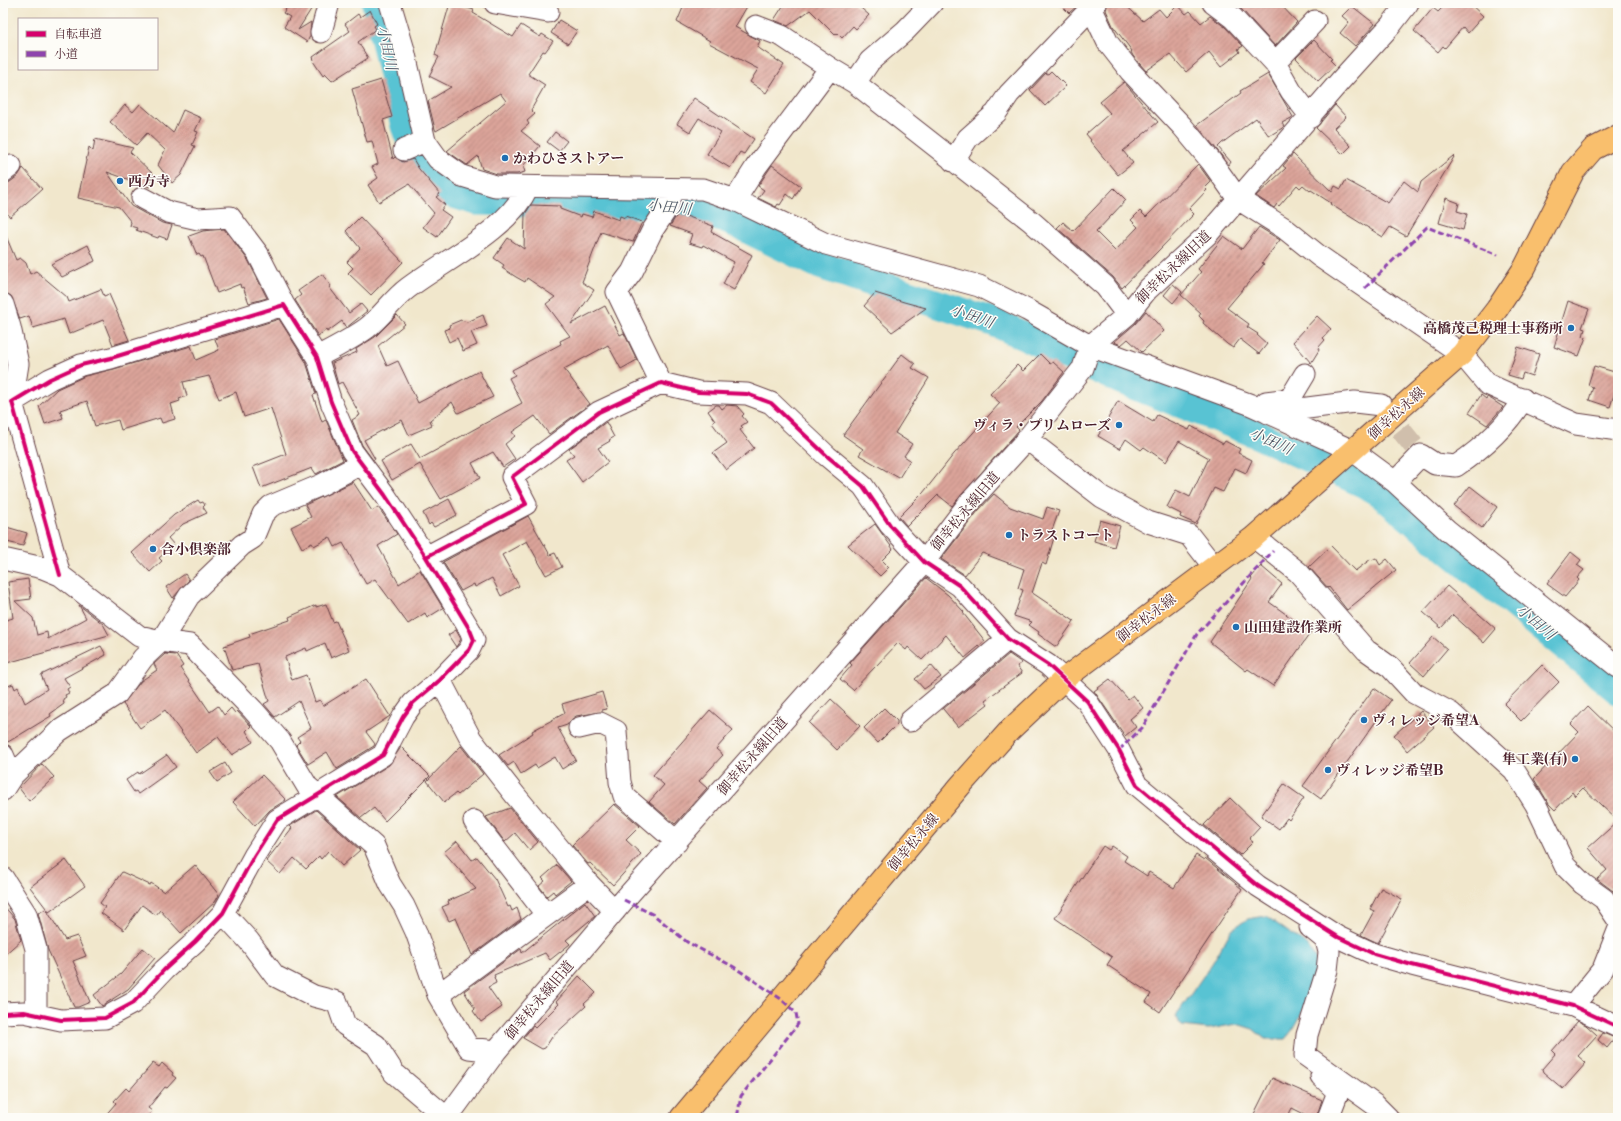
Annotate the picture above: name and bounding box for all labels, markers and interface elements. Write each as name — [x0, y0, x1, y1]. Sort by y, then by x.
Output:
legend — [18, 18, 158, 70]
water label: 小田川 — [372, 24, 401, 74]
text: 自転車道 — [54, 27, 102, 42]
text: 小道 — [54, 47, 78, 62]
place label: かわひさストアー — [513, 150, 624, 168]
marker: かわひさストアー — [500, 153, 510, 163]
place label: 西方寺 — [128, 173, 170, 191]
marker: 西方寺 — [115, 176, 125, 186]
water label: 小田川 — [646, 196, 694, 220]
street label: 御幸松永線旧道 — [1132, 227, 1215, 308]
water label: 小田川 — [947, 300, 998, 333]
place label: 高橋茂己税理士事務所 — [1423, 320, 1563, 338]
marker: 高橋茂己税理士事務所 — [1566, 323, 1576, 333]
street label: 御幸松永線 — [1365, 384, 1429, 444]
place label: ヴィラ・プリムローズ — [973, 417, 1111, 435]
marker: ヴィラ・プリムローズ — [1114, 420, 1124, 430]
water label: 小田川 — [1246, 424, 1297, 460]
street label: 御幸松永線旧道 — [927, 468, 1004, 555]
place label: トラストコート — [1017, 527, 1114, 545]
marker: トラストコート — [1004, 530, 1014, 540]
place label: 合小倶楽部 — [161, 541, 231, 559]
marker: 合小倶楽部 — [148, 544, 158, 554]
street label: 御幸松永線 — [1113, 591, 1180, 647]
water label: 小田川 — [1512, 601, 1561, 645]
place label: 山田建設作業所 — [1244, 619, 1342, 637]
marker: 山田建設作業所 — [1231, 622, 1241, 632]
place label: ヴィレッジ希望A — [1372, 712, 1480, 730]
street label: 御幸松永線旧道 — [714, 714, 792, 800]
marker: ヴィレッジ希望A — [1359, 715, 1369, 725]
place label: 隼工業(有) — [1502, 751, 1567, 769]
marker: 隼工業(有) — [1570, 754, 1580, 764]
place label: ヴィレッジ希望B — [1336, 762, 1444, 780]
marker: ヴィレッジ希望B — [1323, 765, 1333, 775]
street label: 御幸松永線 — [884, 810, 943, 875]
street label: 御幸松永線旧道 — [501, 957, 578, 1044]

